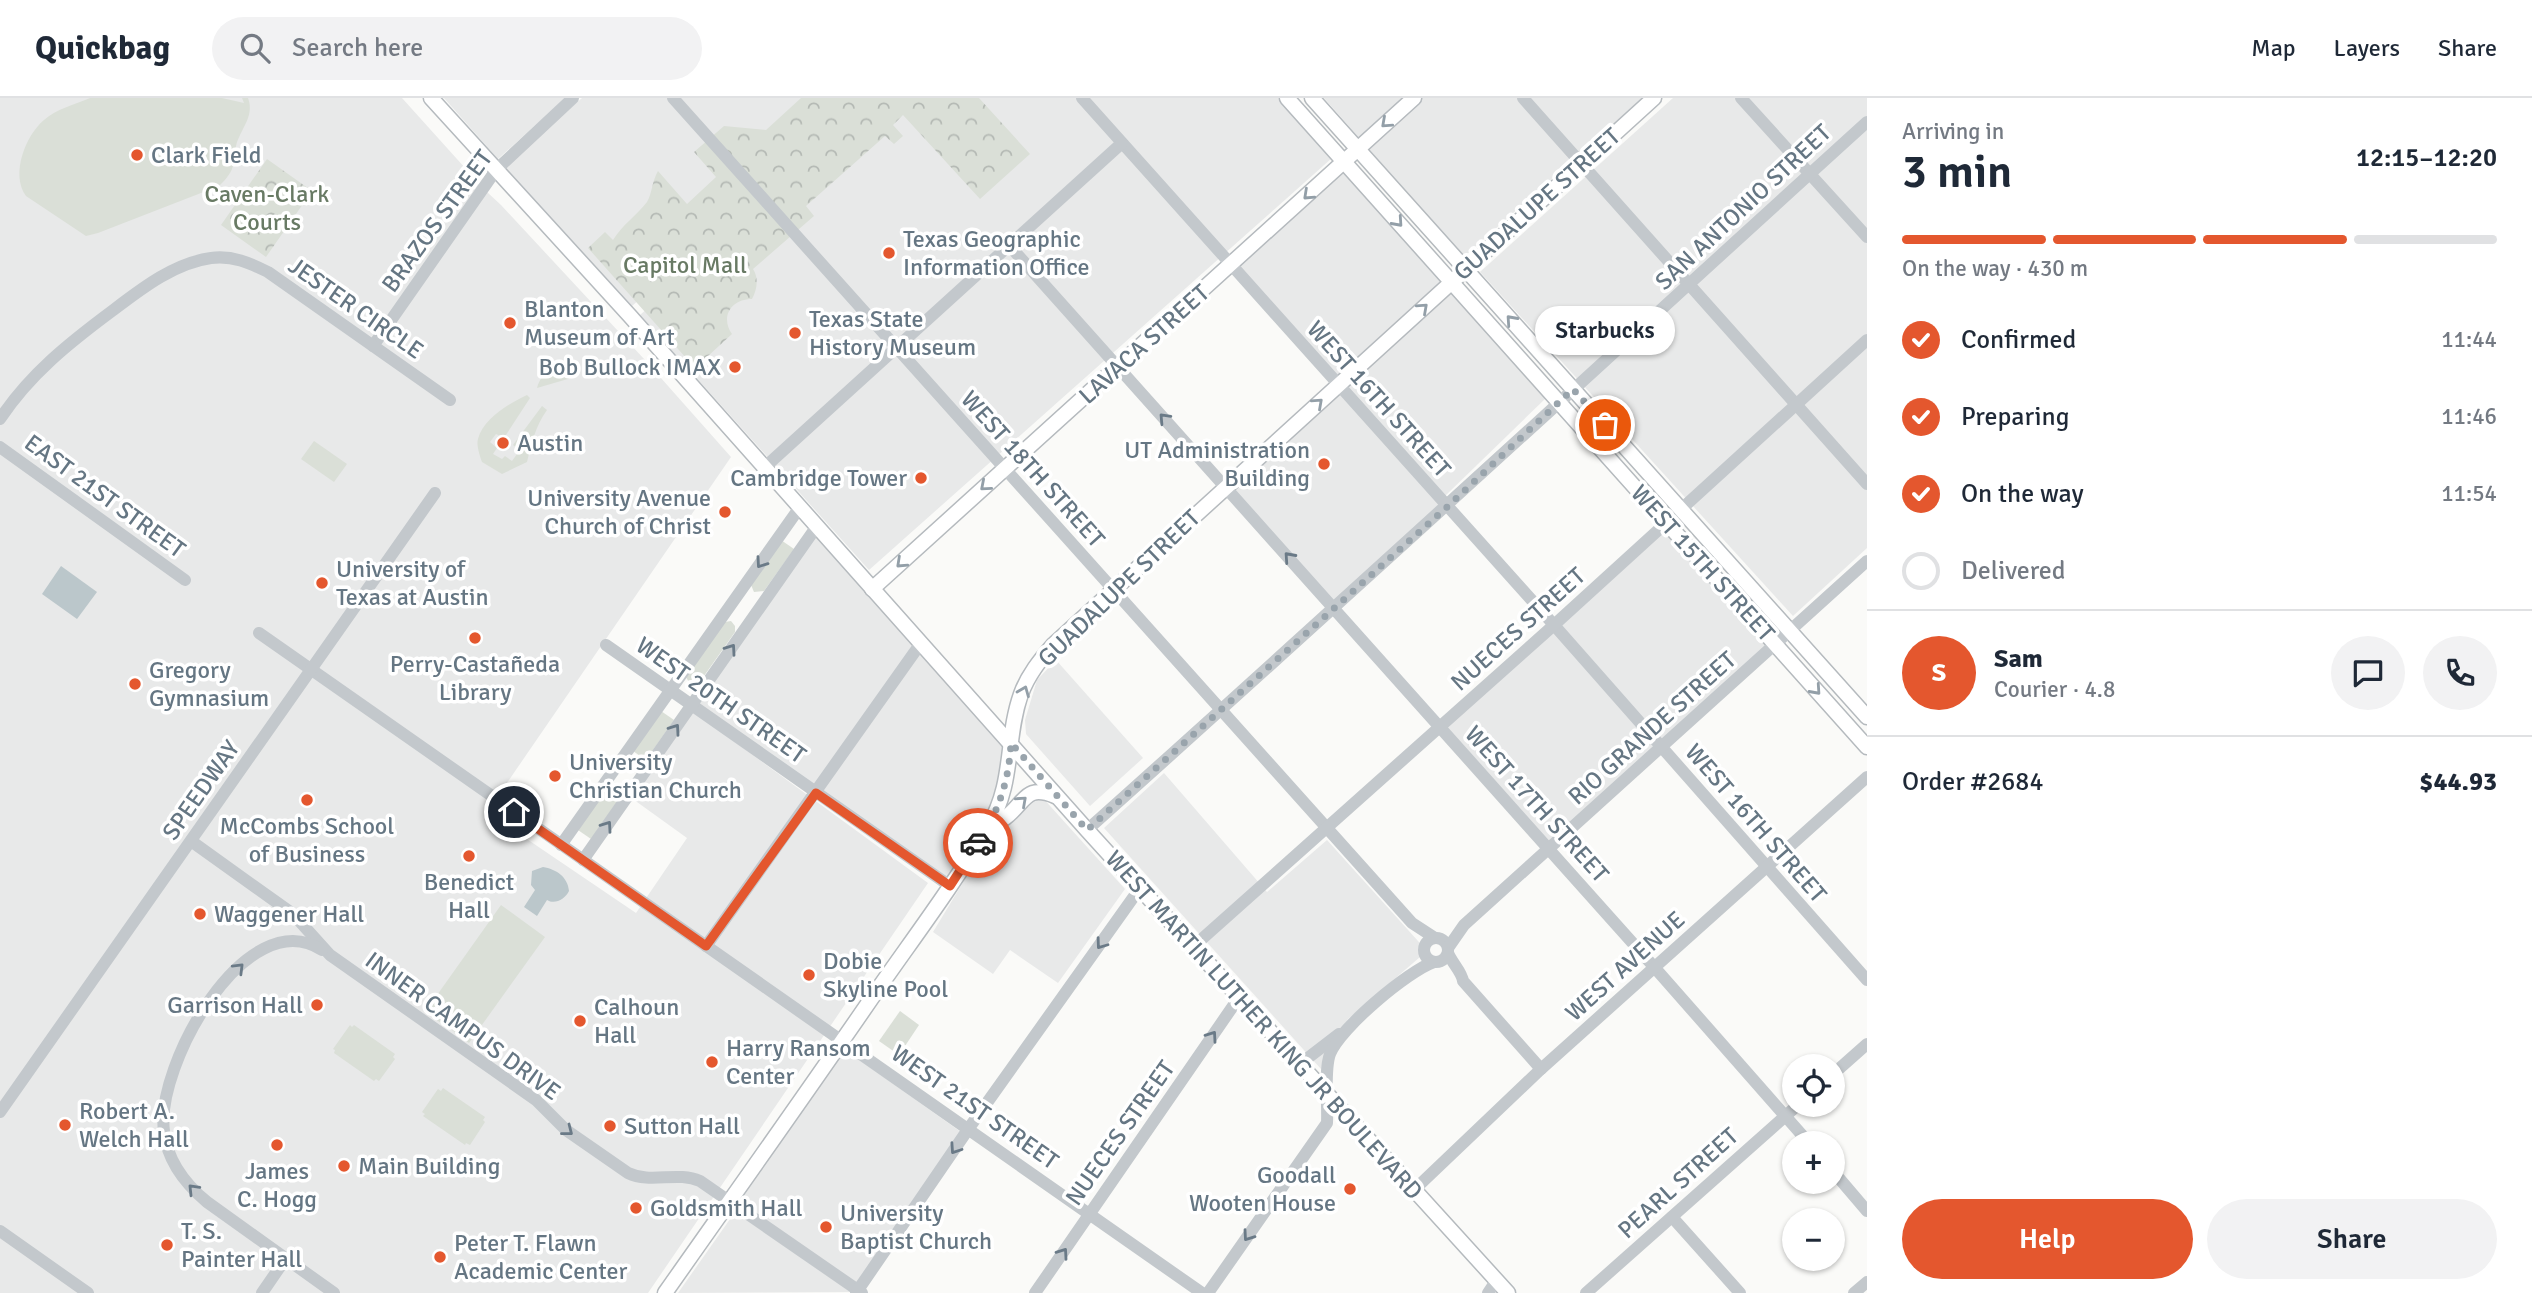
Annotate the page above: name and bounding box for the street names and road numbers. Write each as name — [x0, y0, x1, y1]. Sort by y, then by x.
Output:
street label: SAN ANTONIO STREET — [1649, 118, 1837, 296]
street label: GUADALUPE STREET — [1447, 121, 1627, 287]
street label: BRAZOS STREET — [375, 144, 499, 298]
street label: JESTER CIRCLE — [283, 250, 429, 366]
street label: LAVACA STREET — [1073, 278, 1215, 410]
street label: WEST 16TH STREET — [1301, 314, 1457, 484]
street label: WEST 18TH STREET — [955, 384, 1111, 554]
street label: EAST 21ST STREET — [19, 428, 191, 565]
street label: WEST 15TH STREET — [1625, 478, 1781, 648]
street label: GUADALUPE STREET — [1032, 503, 1206, 673]
street label: NUECES STREET — [1445, 561, 1591, 697]
street label: WEST 20TH STREET — [630, 630, 812, 770]
street label: RIO GRANDE STREET — [1562, 645, 1742, 811]
street label: WEST 17TH STREET — [1459, 719, 1615, 889]
street label: SPEEDWAY — [156, 734, 246, 846]
street label: WEST 16TH STREET — [1679, 737, 1833, 909]
street label: WEST MARTIN LUTHER KING JR BOULEVARD — [1099, 844, 1429, 1206]
street label: WEST AVENUE — [1559, 904, 1691, 1028]
street label: INNER CAMPUS DRIVE — [359, 945, 567, 1107]
street label: WEST 21ST STREET — [886, 1038, 1065, 1176]
street label: NUECES STREET — [1059, 1054, 1181, 1211]
street label: PEARL STREET — [1612, 1121, 1745, 1245]

